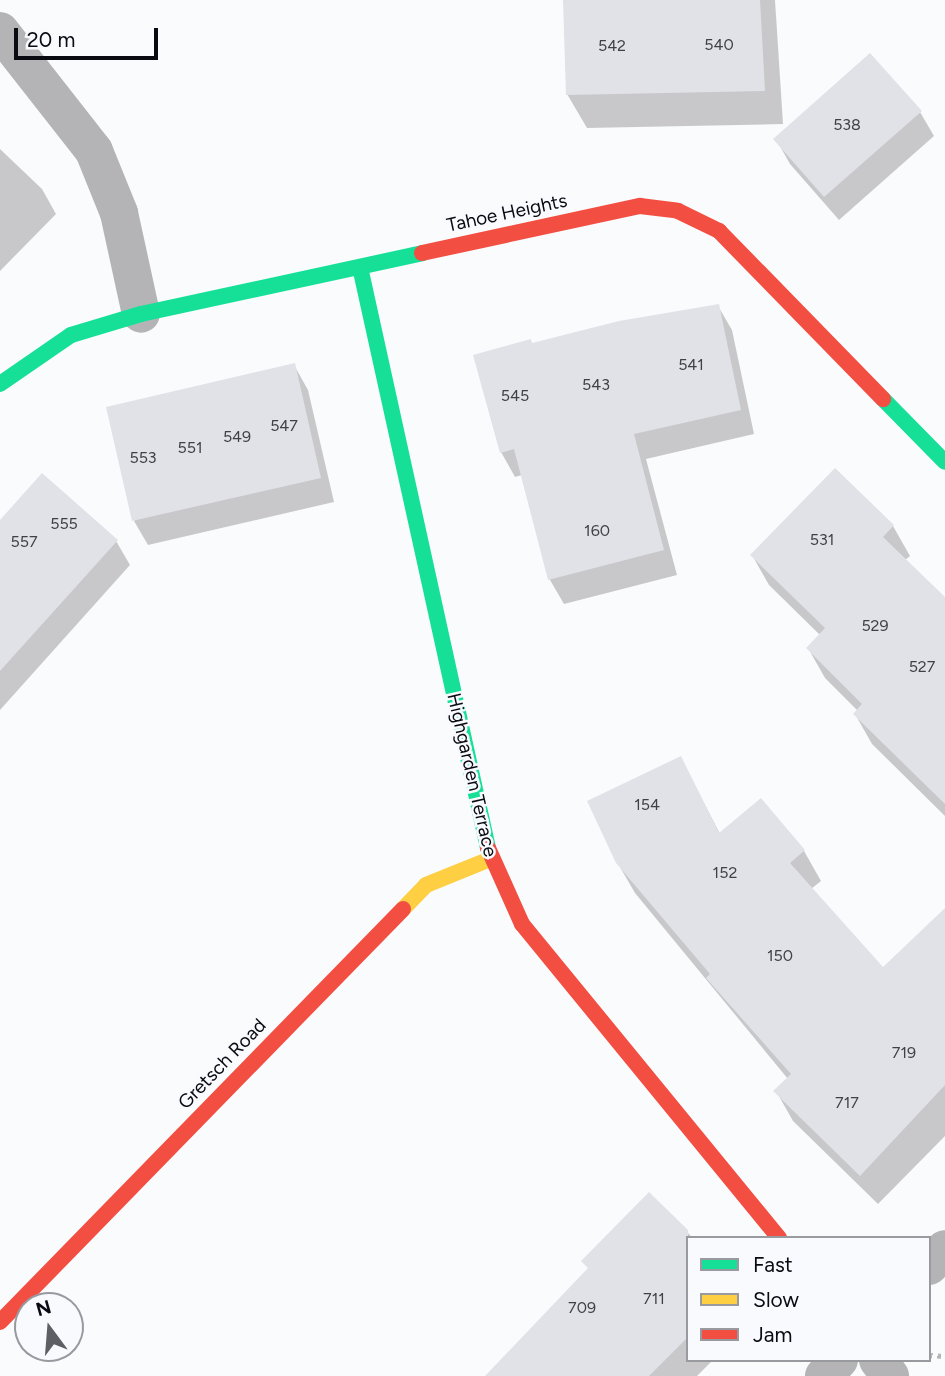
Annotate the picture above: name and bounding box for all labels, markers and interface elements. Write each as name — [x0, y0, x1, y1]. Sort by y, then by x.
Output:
scale bar — [18, 14, 161, 58]
text: 20 m — [27, 27, 75, 52]
house number: 540 — [704, 35, 734, 55]
house number: 542 — [598, 36, 626, 56]
house number: 538 — [833, 115, 861, 135]
street label: Tahoe Heights — [445, 189, 569, 237]
house number: 541 — [678, 355, 704, 375]
house number: 543 — [582, 375, 610, 395]
house number: 545 — [501, 386, 529, 406]
house number: 547 — [270, 416, 298, 436]
house number: 549 — [223, 427, 251, 447]
house number: 551 — [177, 438, 203, 458]
house number: 553 — [129, 448, 157, 468]
house number: 555 — [50, 514, 78, 534]
house number: 160 — [584, 521, 610, 541]
house number: 531 — [810, 530, 834, 550]
house number: 557 — [11, 532, 37, 552]
house number: 529 — [861, 616, 889, 636]
house number: 527 — [909, 657, 935, 677]
street label: Highgarden Terrace — [442, 691, 502, 859]
house number: 154 — [634, 795, 660, 815]
house number: 152 — [713, 863, 737, 883]
house number: 150 — [767, 946, 793, 966]
street label: Gretsch Road — [173, 1014, 271, 1114]
house number: 719 — [892, 1043, 916, 1063]
house number: 717 — [835, 1093, 859, 1113]
legend — [686, 1236, 931, 1362]
text: Fast — [753, 1252, 793, 1277]
text: Slow — [753, 1287, 799, 1312]
house number: 711 — [643, 1289, 665, 1309]
north arrow — [14, 1292, 84, 1362]
text: N — [33, 1295, 54, 1321]
house number: 709 — [568, 1298, 596, 1318]
text: Jam — [753, 1322, 792, 1347]

